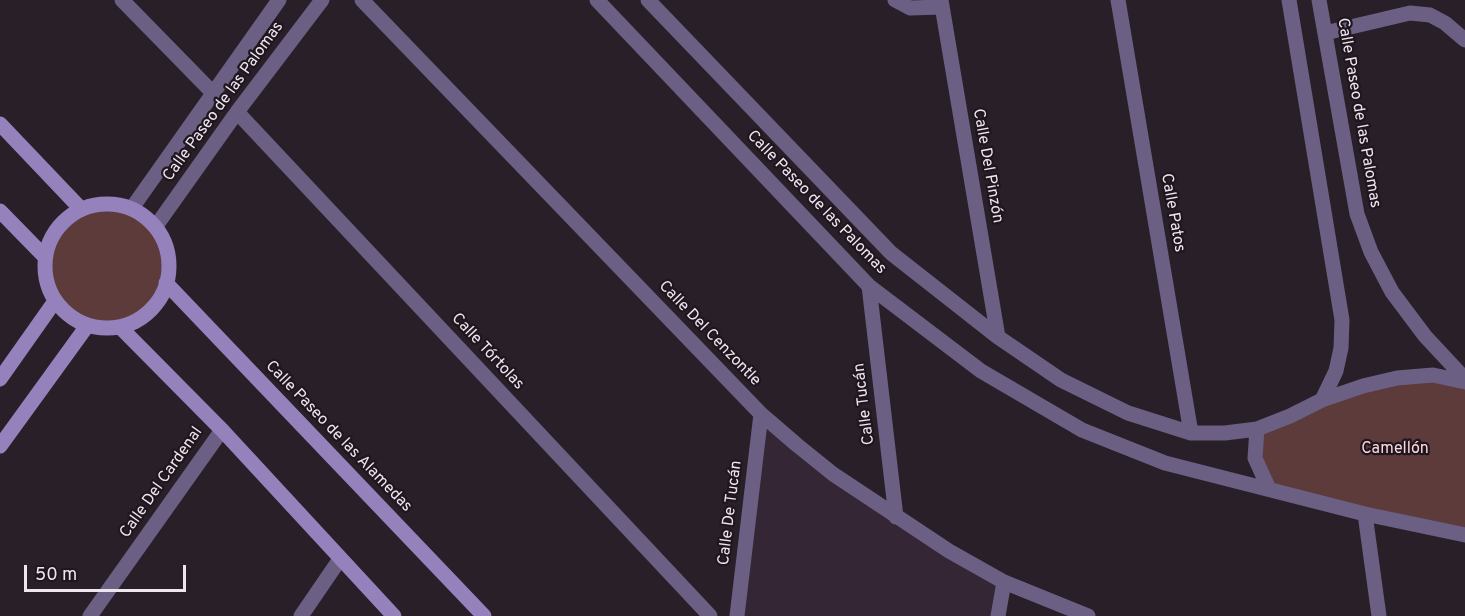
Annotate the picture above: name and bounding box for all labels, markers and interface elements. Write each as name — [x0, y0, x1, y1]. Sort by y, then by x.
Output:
street label: Calle Paseo de las Palomas — [1332, 16, 1384, 210]
street label: Calle Paseo de las Palomas — [160, 18, 288, 186]
street label: Calle Del Pinzón — [967, 107, 1007, 225]
street label: Calle Paseo de las Palomas — [742, 127, 890, 279]
street label: Calle Patos — [1156, 172, 1188, 254]
street label: Calle Del Cenzontle — [654, 277, 764, 391]
street label: Calle Tórtolas — [447, 310, 527, 394]
street label: Calle Paseo de las Alamedas — [261, 357, 415, 517]
street label: Calle Tucán — [850, 362, 880, 446]
street label: Calle Del Cardenal — [117, 424, 207, 542]
park label: Camellón — [1361, 440, 1429, 460]
street label: Calle De Tucán — [715, 459, 747, 567]
scale bar — [27, 553, 189, 591]
text: 50 m — [35, 564, 77, 587]

